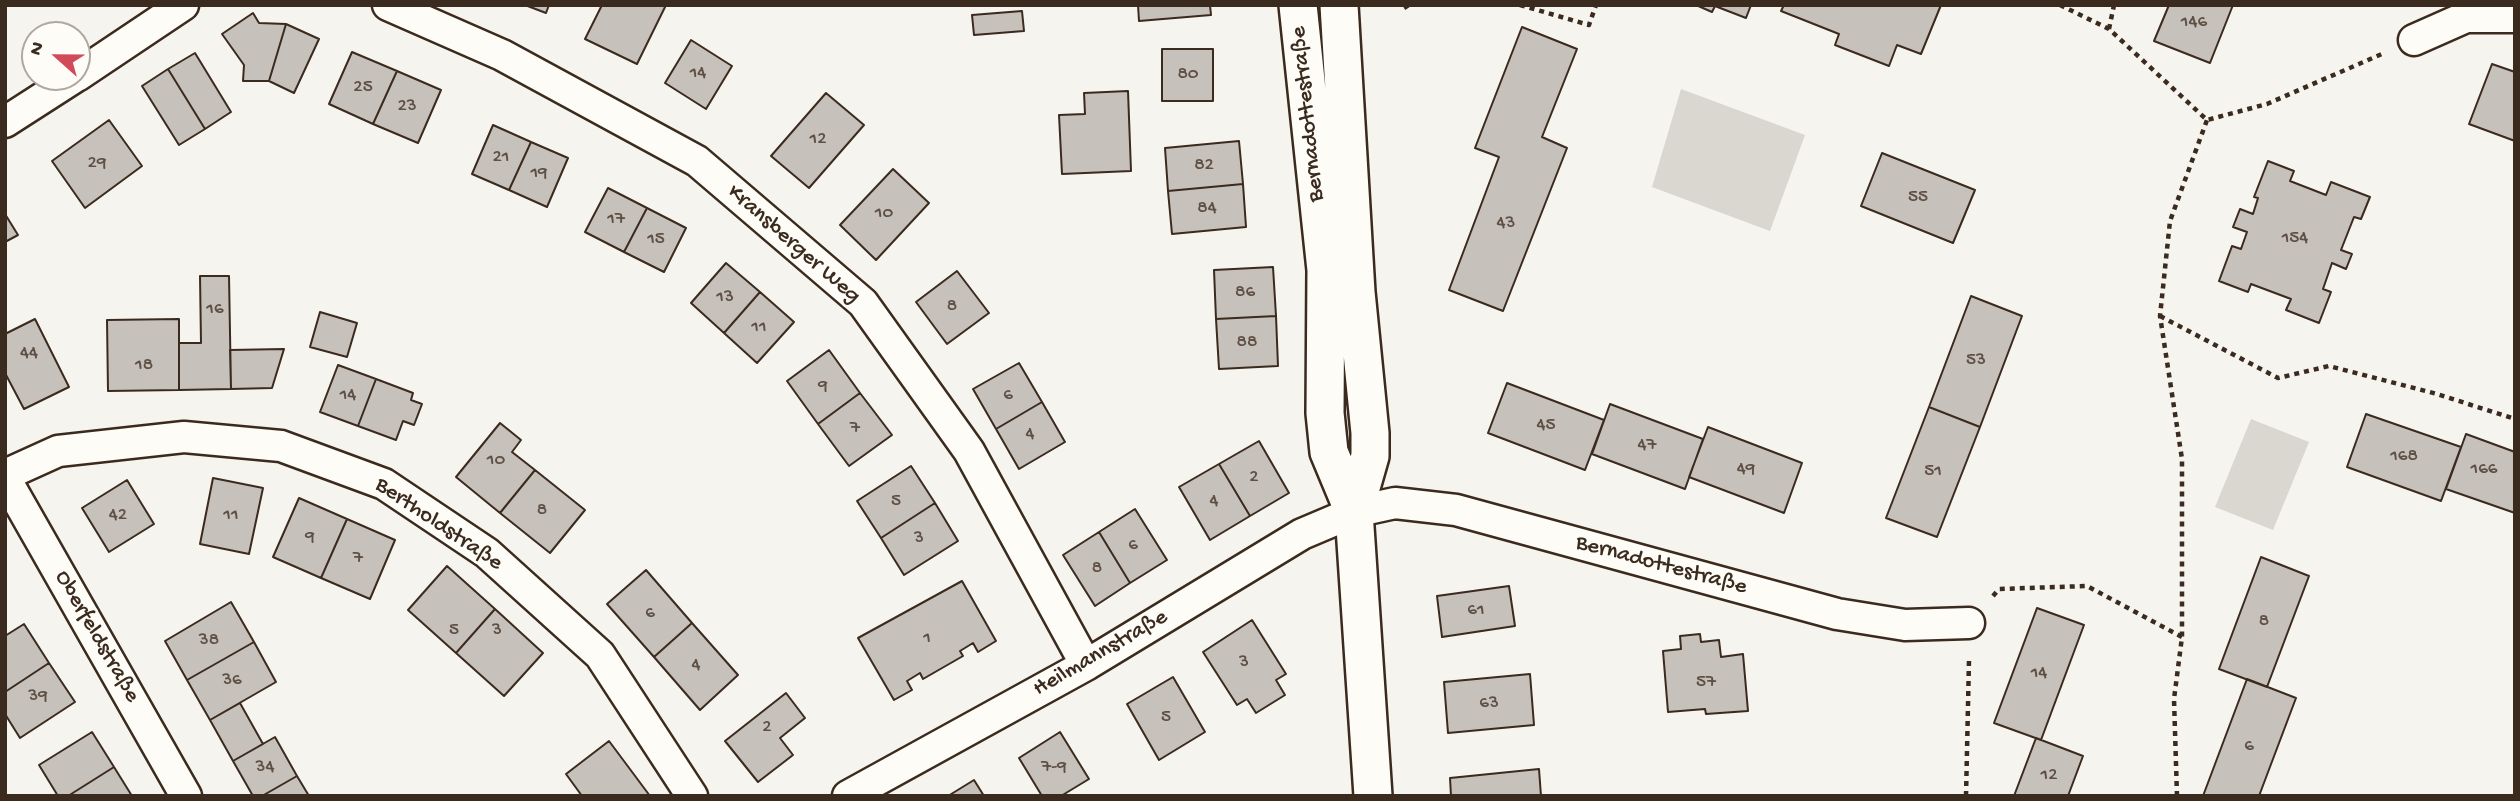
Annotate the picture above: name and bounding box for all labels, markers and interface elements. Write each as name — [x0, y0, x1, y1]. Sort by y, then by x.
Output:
house number: 146 — [2181, 12, 2207, 34]
north arrow — [21, 21, 91, 91]
street label: Bernadottestraße — [1286, 25, 1332, 203]
text: N — [25, 39, 51, 59]
house number: 14 — [690, 63, 706, 85]
house number: 80 — [1177, 64, 1199, 86]
house number: 25 — [353, 77, 373, 99]
house number: 23 — [397, 96, 417, 118]
house number: 12 — [810, 129, 826, 151]
house number: 21 — [493, 147, 509, 169]
house number: 29 — [88, 153, 106, 175]
house number: 82 — [1194, 155, 1214, 177]
house number: 19 — [530, 163, 548, 185]
street label: Kransberger Weg — [720, 179, 866, 311]
house number: 55 — [1908, 187, 1928, 209]
house number: 84 — [1197, 198, 1217, 220]
house number: 10 — [875, 203, 893, 225]
house number: 17 — [607, 209, 625, 231]
house number: 43 — [1497, 213, 1515, 235]
house number: 154 — [2282, 228, 2308, 250]
house number: 15 — [647, 229, 665, 251]
house number: 86 — [1235, 282, 1255, 304]
house number: 13 — [716, 287, 734, 309]
house number: 8 — [947, 296, 957, 318]
house number: 16 — [206, 299, 224, 321]
house number: 11 — [751, 317, 767, 339]
house number: 88 — [1237, 332, 1257, 354]
house number: 44 — [20, 343, 38, 365]
house number: 53 — [1966, 350, 1986, 372]
house number: 18 — [135, 355, 153, 377]
house number: 9 — [818, 376, 828, 398]
house number: 14 — [340, 385, 356, 407]
house number: 6 — [1003, 385, 1013, 407]
house number: 45 — [1537, 415, 1555, 437]
house number: 7 — [850, 418, 860, 440]
house number: 4 — [1026, 424, 1034, 446]
house number: 47 — [1638, 435, 1656, 457]
house number: 168 — [2390, 446, 2418, 468]
house number: 10 — [487, 450, 505, 472]
house number: 49 — [1737, 459, 1755, 481]
house number: 166 — [2471, 459, 2497, 481]
house number: 51 — [1924, 461, 1942, 483]
house number: 2 — [1249, 467, 1259, 489]
street label: Bertholdstraße — [369, 472, 507, 578]
house number: 5 — [891, 491, 901, 513]
house number: 4 — [1210, 491, 1218, 513]
house number: 8 — [537, 500, 547, 522]
house number: 42 — [109, 505, 127, 527]
house number: 11 — [223, 505, 239, 527]
house number: 9 — [305, 527, 315, 549]
house number: 3 — [914, 528, 924, 550]
street label: Bernadottestraße — [1572, 530, 1750, 602]
house number: 6 — [1128, 535, 1138, 557]
house number: 7 — [353, 548, 363, 570]
house number: 8 — [1092, 558, 1102, 580]
street label: Oberfeldstraße — [47, 566, 145, 708]
house number: 61 — [1467, 600, 1485, 622]
house number: 6 — [645, 603, 655, 625]
street label: Heilmannstraße — [1029, 604, 1173, 704]
house number: 8 — [2259, 611, 2269, 633]
house number: 5 — [449, 620, 459, 642]
house number: 3 — [492, 620, 502, 642]
house number: 1 — [923, 628, 931, 650]
house number: 38 — [199, 630, 219, 652]
house number: 3 — [1239, 652, 1249, 674]
house number: 4 — [692, 655, 700, 677]
house number: 14 — [2031, 663, 2047, 685]
house number: 36 — [222, 670, 242, 692]
house number: 57 — [1696, 672, 1716, 694]
house number: 39 — [28, 686, 48, 708]
house number: 63 — [1479, 693, 1499, 715]
house number: 5 — [1161, 707, 1171, 729]
house number: 2 — [762, 717, 772, 739]
house number: 6 — [2244, 736, 2254, 758]
house number: 34 — [256, 757, 274, 779]
house number: 7-9 — [1041, 757, 1067, 779]
house number: 12 — [2041, 765, 2057, 787]

